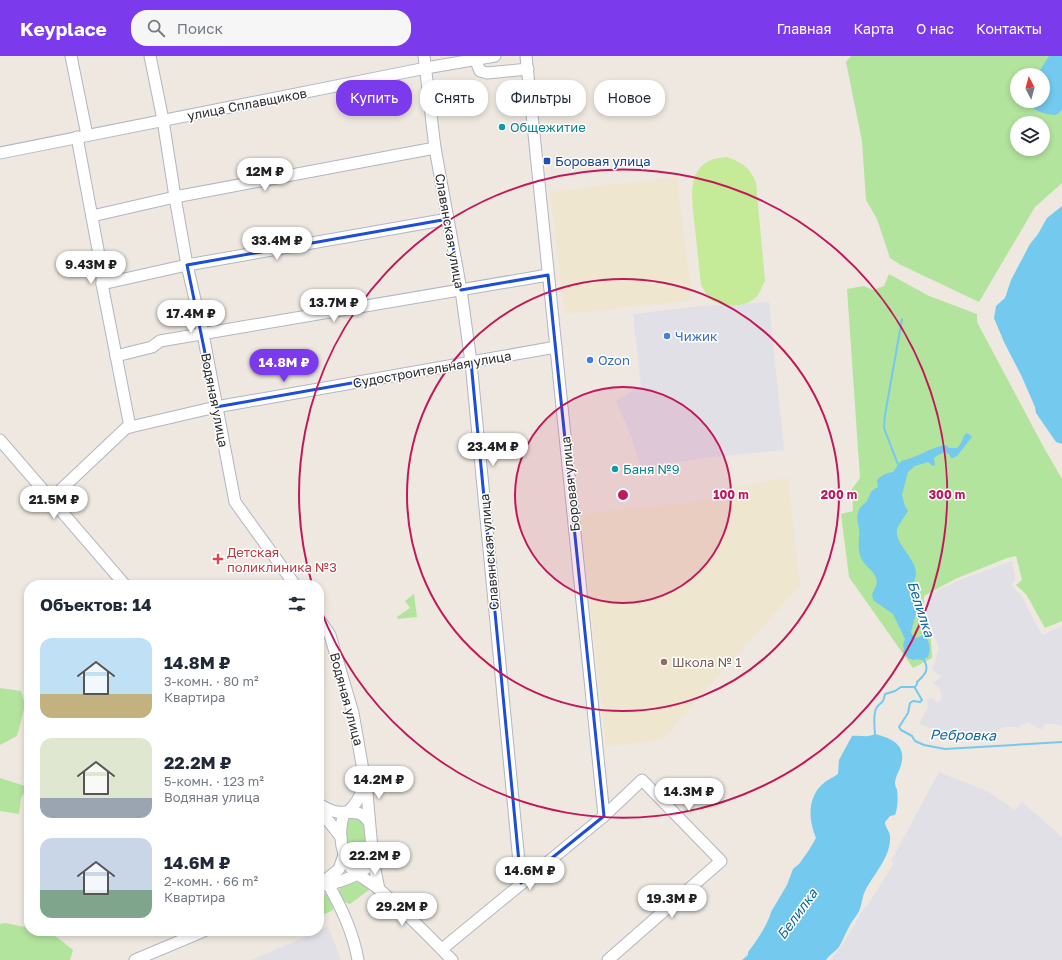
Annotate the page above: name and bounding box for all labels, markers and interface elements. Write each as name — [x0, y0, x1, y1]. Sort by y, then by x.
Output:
search box — [131, 10, 411, 46]
text: Keyplace — [20, 17, 107, 40]
icon: search — [145, 17, 167, 39]
text: Поиск — [177, 19, 223, 37]
text: Главная — [777, 20, 831, 37]
text: Карта — [853, 20, 894, 37]
text: О нас — [916, 20, 954, 37]
text: Контакты — [976, 20, 1042, 37]
north arrow — [1010, 68, 1050, 108]
map controls — [1010, 68, 1050, 156]
chip: Купить — [336, 80, 412, 116]
chip: Снять — [420, 80, 488, 116]
chip: Фильтры — [496, 80, 586, 116]
chip: Новое — [594, 80, 665, 116]
street label: улица Сплавщиков — [186, 85, 308, 123]
button: layers — [1010, 116, 1050, 156]
place label: Общежитие — [510, 119, 586, 135]
marker: Общежитие — [497, 122, 507, 132]
place label: Боровая улица — [555, 153, 651, 169]
marker: Боровая улица — [542, 156, 552, 166]
pin: 12M ₽ — [237, 158, 293, 192]
text: 12M ₽ — [246, 163, 284, 179]
street label: Славянская улица — [432, 172, 468, 290]
pin: 33.4M ₽ — [240, 227, 314, 261]
text: 33.4M ₽ — [251, 232, 303, 248]
pin: 9.43M ₽ — [54, 251, 128, 285]
text: 9.43M ₽ — [65, 256, 117, 272]
pin: 13.7M ₽ — [297, 289, 371, 323]
text: 13.7M ₽ — [309, 294, 359, 310]
pin: 17.4M ₽ — [154, 300, 228, 334]
text: 17.4M ₽ — [166, 305, 216, 321]
place label: Чижик — [675, 328, 718, 344]
marker: Чижик — [662, 331, 672, 341]
street label: Судостроительная улица — [351, 347, 513, 391]
pin: 14.8M ₽ — [247, 349, 321, 383]
street label: Водяная улица — [198, 351, 232, 449]
place label: Ozon — [598, 352, 630, 368]
text: 14.8M ₽ — [259, 354, 309, 370]
marker: Ozon — [585, 355, 595, 365]
pin: 23.4M ₽ — [456, 433, 530, 467]
street label: Боровая улица — [557, 436, 583, 532]
text: 23.4M ₽ — [467, 438, 519, 454]
place label: Баня №9 — [623, 461, 680, 477]
marker: Баня №9 — [610, 464, 620, 474]
pin: 21.5M ₽ — [17, 486, 91, 520]
text: 100 m — [713, 487, 749, 502]
text: 200 m — [821, 487, 857, 502]
text: 300 m — [929, 487, 965, 502]
centre of rings — [616, 488, 630, 502]
text: 21.5M ₽ — [29, 491, 79, 507]
street label: Славянская улица — [476, 493, 502, 611]
place label: Детская поликлиника №3 — [227, 544, 337, 575]
marker: Детская поликлиника №3 — [212, 553, 224, 565]
water label: Белилка — [904, 579, 939, 640]
icon: filters — [286, 593, 308, 615]
text: Объектов: 14 — [40, 594, 152, 615]
street label: Водяная улица — [327, 651, 367, 747]
text: 14.8M ₽ — [164, 652, 231, 673]
icon: home — [72, 654, 120, 702]
place label: Школа № 1 — [672, 654, 742, 670]
marker: Школа № 1 — [659, 657, 669, 667]
text: 3-комн. · 80 m² — [164, 673, 259, 689]
text: Квартира — [164, 689, 225, 705]
water label: Ребровка — [930, 725, 997, 744]
text: 22.2M ₽ — [164, 752, 231, 773]
icon: home — [72, 754, 120, 802]
pin: 14.2M ₽ — [342, 766, 416, 800]
text: 14.2M ₽ — [354, 771, 404, 787]
text: 5-комн. · 123 m² — [164, 773, 264, 789]
pin: 14.3M ₽ — [652, 778, 726, 812]
text: 14.3M ₽ — [664, 783, 714, 799]
text: Водяная улица — [164, 789, 260, 805]
pin: 22.2M ₽ — [338, 842, 412, 876]
text: 22.2M ₽ — [349, 847, 401, 863]
text: 14.6M ₽ — [164, 852, 230, 873]
icon: home — [72, 854, 120, 902]
pin: 14.6M ₽ — [493, 857, 567, 891]
text: 14.6M ₽ — [505, 862, 555, 878]
text: 2-комн. · 66 m² — [164, 873, 258, 889]
water label: Белилка — [773, 884, 821, 942]
pin: 19.3M ₽ — [635, 885, 709, 919]
text: Квартира — [164, 889, 225, 905]
text: 19.3M ₽ — [647, 890, 697, 906]
pin: 29.2M ₽ — [365, 893, 439, 927]
text: 29.2M ₽ — [376, 898, 428, 914]

